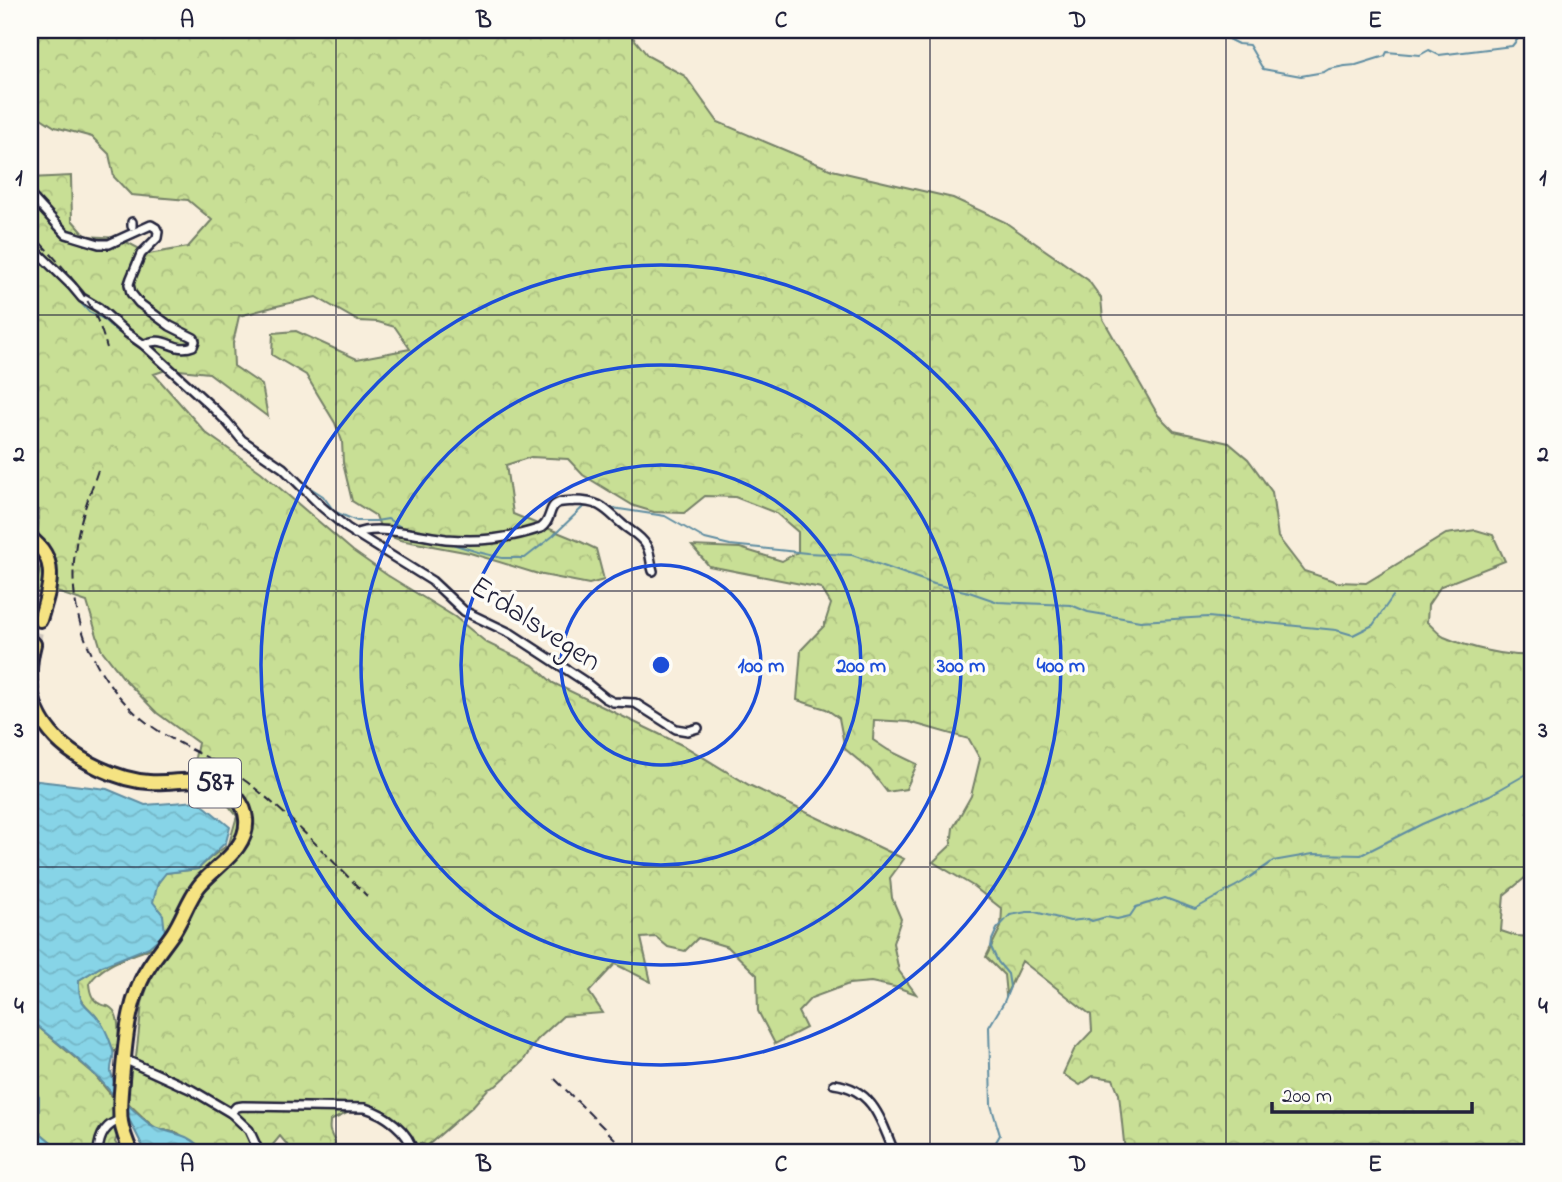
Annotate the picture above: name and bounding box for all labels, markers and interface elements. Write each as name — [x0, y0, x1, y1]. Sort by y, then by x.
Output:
text: A — [180, 5, 194, 38]
text: B — [475, 5, 492, 38]
text: C — [775, 5, 788, 38]
text: D — [1069, 5, 1086, 38]
text: E — [1368, 5, 1382, 38]
text: 1 — [15, 163, 23, 196]
text: 1 — [1539, 163, 1547, 196]
text: 2 — [12, 439, 25, 472]
text: 2 — [1536, 439, 1549, 472]
street label: Erdalsvegen — [461, 566, 609, 684]
text: 100 m — [738, 652, 784, 682]
text: 200 m — [835, 652, 886, 682]
text: 300 m — [936, 652, 985, 682]
text: 400 m — [1037, 652, 1085, 682]
centre of rings — [649, 653, 673, 677]
text: 3 — [13, 715, 24, 748]
text: 3 — [1537, 715, 1548, 748]
road number: 587 — [189, 758, 241, 808]
text: 4 — [14, 991, 24, 1024]
text: 4 — [1538, 991, 1548, 1024]
scale bar — [1272, 1070, 1471, 1114]
text: 200 m — [1282, 1082, 1332, 1112]
text: A — [180, 1149, 194, 1182]
text: B — [475, 1149, 492, 1182]
text: C — [775, 1149, 788, 1182]
text: D — [1069, 1149, 1086, 1182]
text: E — [1368, 1149, 1382, 1182]

